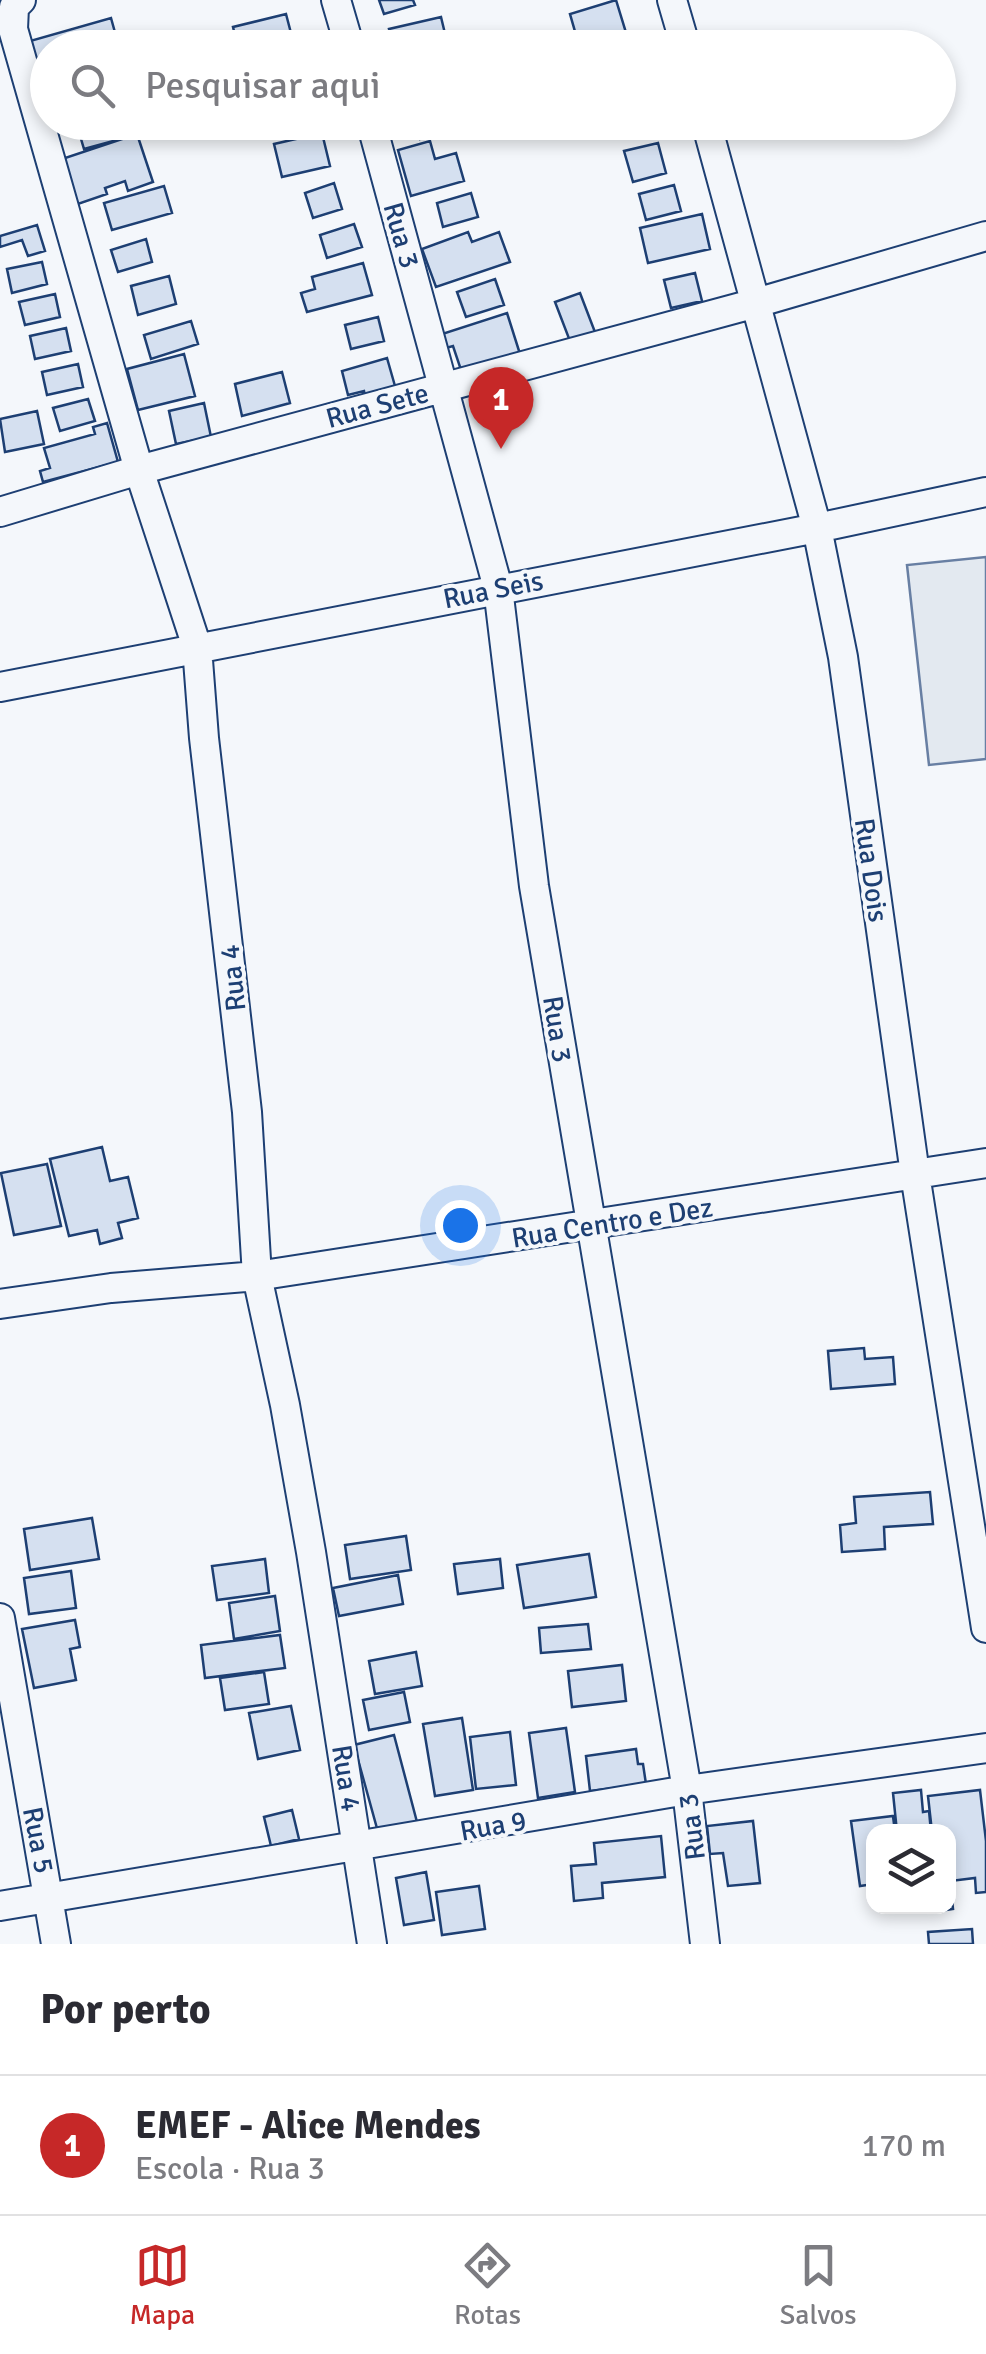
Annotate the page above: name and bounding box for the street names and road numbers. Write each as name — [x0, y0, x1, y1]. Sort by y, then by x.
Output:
street label: Rua 3 — [375, 198, 427, 272]
street label: Rua Sete — [322, 376, 432, 436]
street label: Rua Seis — [440, 564, 546, 616]
street label: Rua Dois — [847, 816, 895, 924]
street label: Rua 4 — [213, 943, 253, 1013]
street label: Rua 3 — [535, 993, 579, 1065]
street label: Rua Centro e Dez — [509, 1190, 715, 1256]
street label: Rua 4 — [324, 1742, 368, 1814]
street label: Rua 3 — [671, 1792, 713, 1862]
street label: Rua 9 — [457, 1803, 529, 1849]
street label: Rua 5 — [15, 1804, 61, 1876]

